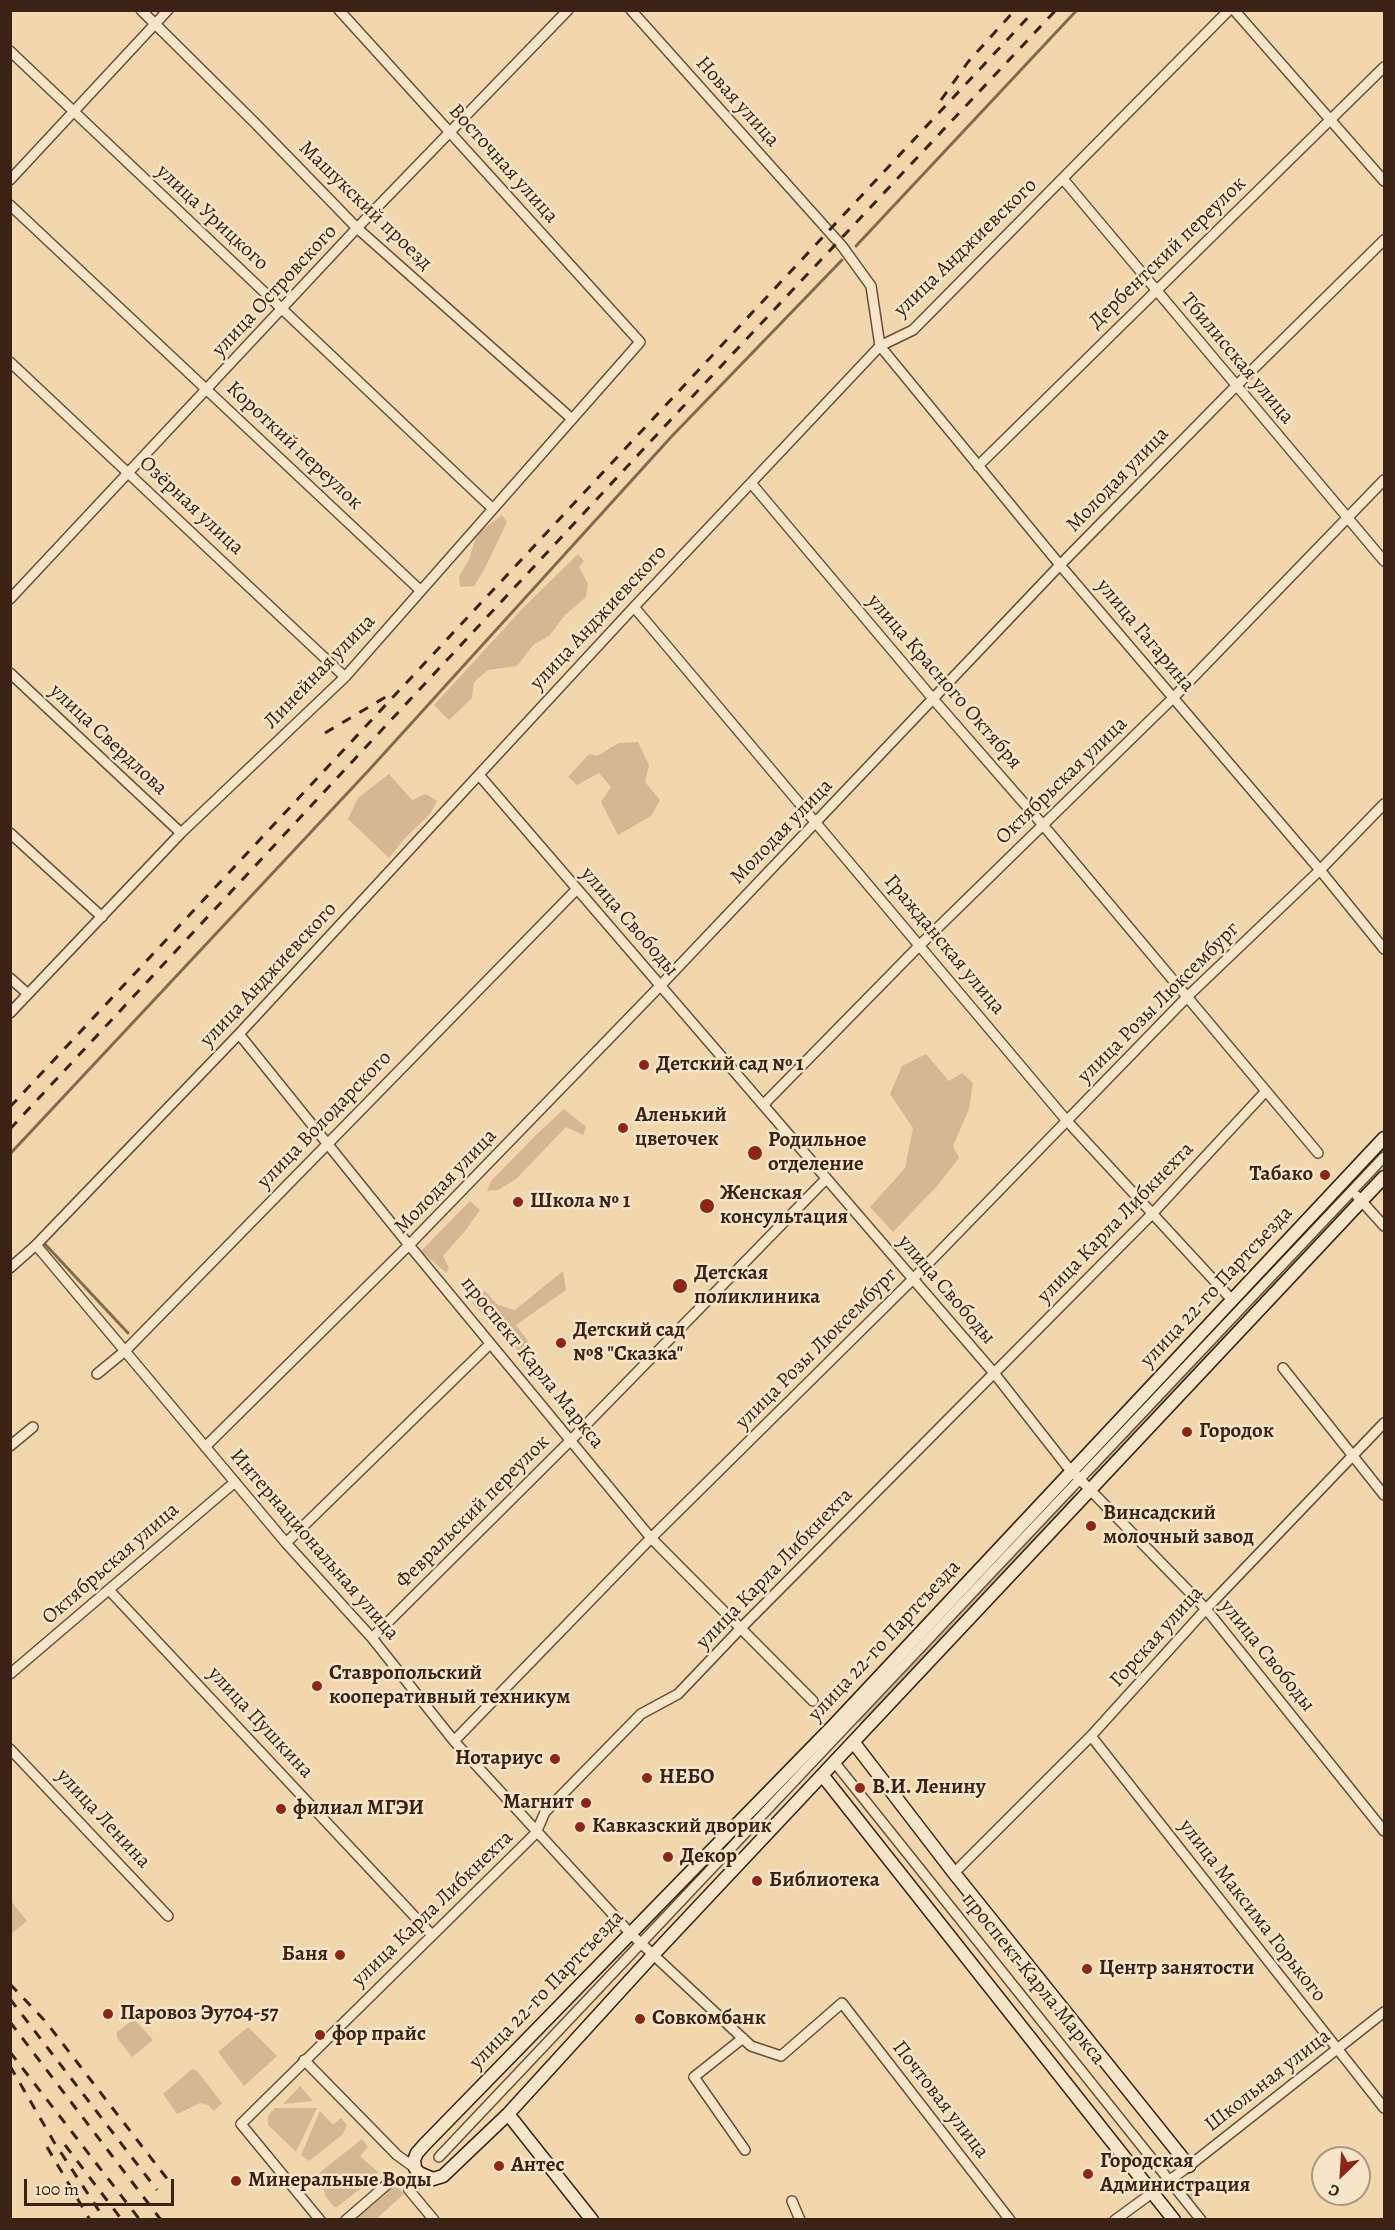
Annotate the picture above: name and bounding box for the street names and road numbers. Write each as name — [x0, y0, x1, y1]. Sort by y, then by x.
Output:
street label: Новая улица — [690, 51, 784, 153]
street label: Восточная улица — [443, 99, 563, 229]
street label: Машукский проезд — [293, 136, 437, 276]
street label: улица Урицкого — [151, 159, 273, 277]
street label: Дербентский переулок — [1084, 172, 1252, 334]
street label: улица Анджиевского — [889, 173, 1043, 323]
street label: улица Островского — [207, 220, 343, 362]
street label: Тбилисская улица — [1175, 288, 1299, 430]
street label: Короткий переулок — [220, 376, 368, 516]
street label: Молодая улица — [1061, 422, 1175, 538]
street label: Озёрная улица — [133, 451, 249, 561]
street label: улица Анджиевского — [525, 540, 673, 696]
street label: улица Гагарина — [1090, 574, 1200, 698]
street label: улица Красного Октября — [861, 589, 1027, 775]
street label: Линейная улица — [259, 609, 381, 735]
street label: улица Свердлова — [44, 679, 172, 801]
street label: Октябрьская улица — [991, 712, 1133, 850]
street label: Молодая улица — [725, 774, 839, 890]
street label: улица Свободы — [575, 862, 683, 982]
street label: Гражданская улица — [878, 870, 1010, 1020]
street label: улица Анджиевского — [195, 897, 343, 1053]
street label: улица Розы Люксембург — [1073, 917, 1245, 1089]
street label: улица Володарского — [253, 1046, 397, 1194]
street label: Молодая улица — [389, 1124, 503, 1240]
street label: улица Карла Либкнехта — [1032, 1137, 1200, 1309]
street label: улица 22-го Партсъезда — [1136, 1201, 1298, 1373]
street label: улица Свободы — [892, 1230, 1000, 1350]
street label: улица Розы Люксембург — [731, 1263, 903, 1435]
street label: проспект Карла Маркса — [455, 1272, 609, 1454]
street label: Февральский переулок — [391, 1430, 555, 1594]
street label: Интернациональная улица — [224, 1444, 404, 1646]
street label: улица Карла Либкнехта — [691, 1483, 859, 1655]
street label: Октябрьская улица — [37, 1498, 185, 1630]
street label: улица 22-го Партсъезда — [804, 1555, 966, 1727]
street label: Горская улица — [1105, 1581, 1209, 1693]
street label: улица Свободы — [1214, 1595, 1320, 1717]
street label: улица Пушкина — [202, 1662, 318, 1784]
street label: улица Ленина — [50, 1764, 156, 1874]
street label: улица Максима Горького — [1173, 1815, 1331, 2007]
street label: улица Карла Либкнехта — [347, 1825, 519, 1993]
street label: проспект Карла Маркса — [956, 1888, 1110, 2070]
street label: улица 22-го Партсъезда — [464, 1905, 630, 2075]
street label: Школьная улица — [1200, 2024, 1336, 2138]
street label: Почтовая улица — [886, 2036, 994, 2164]

